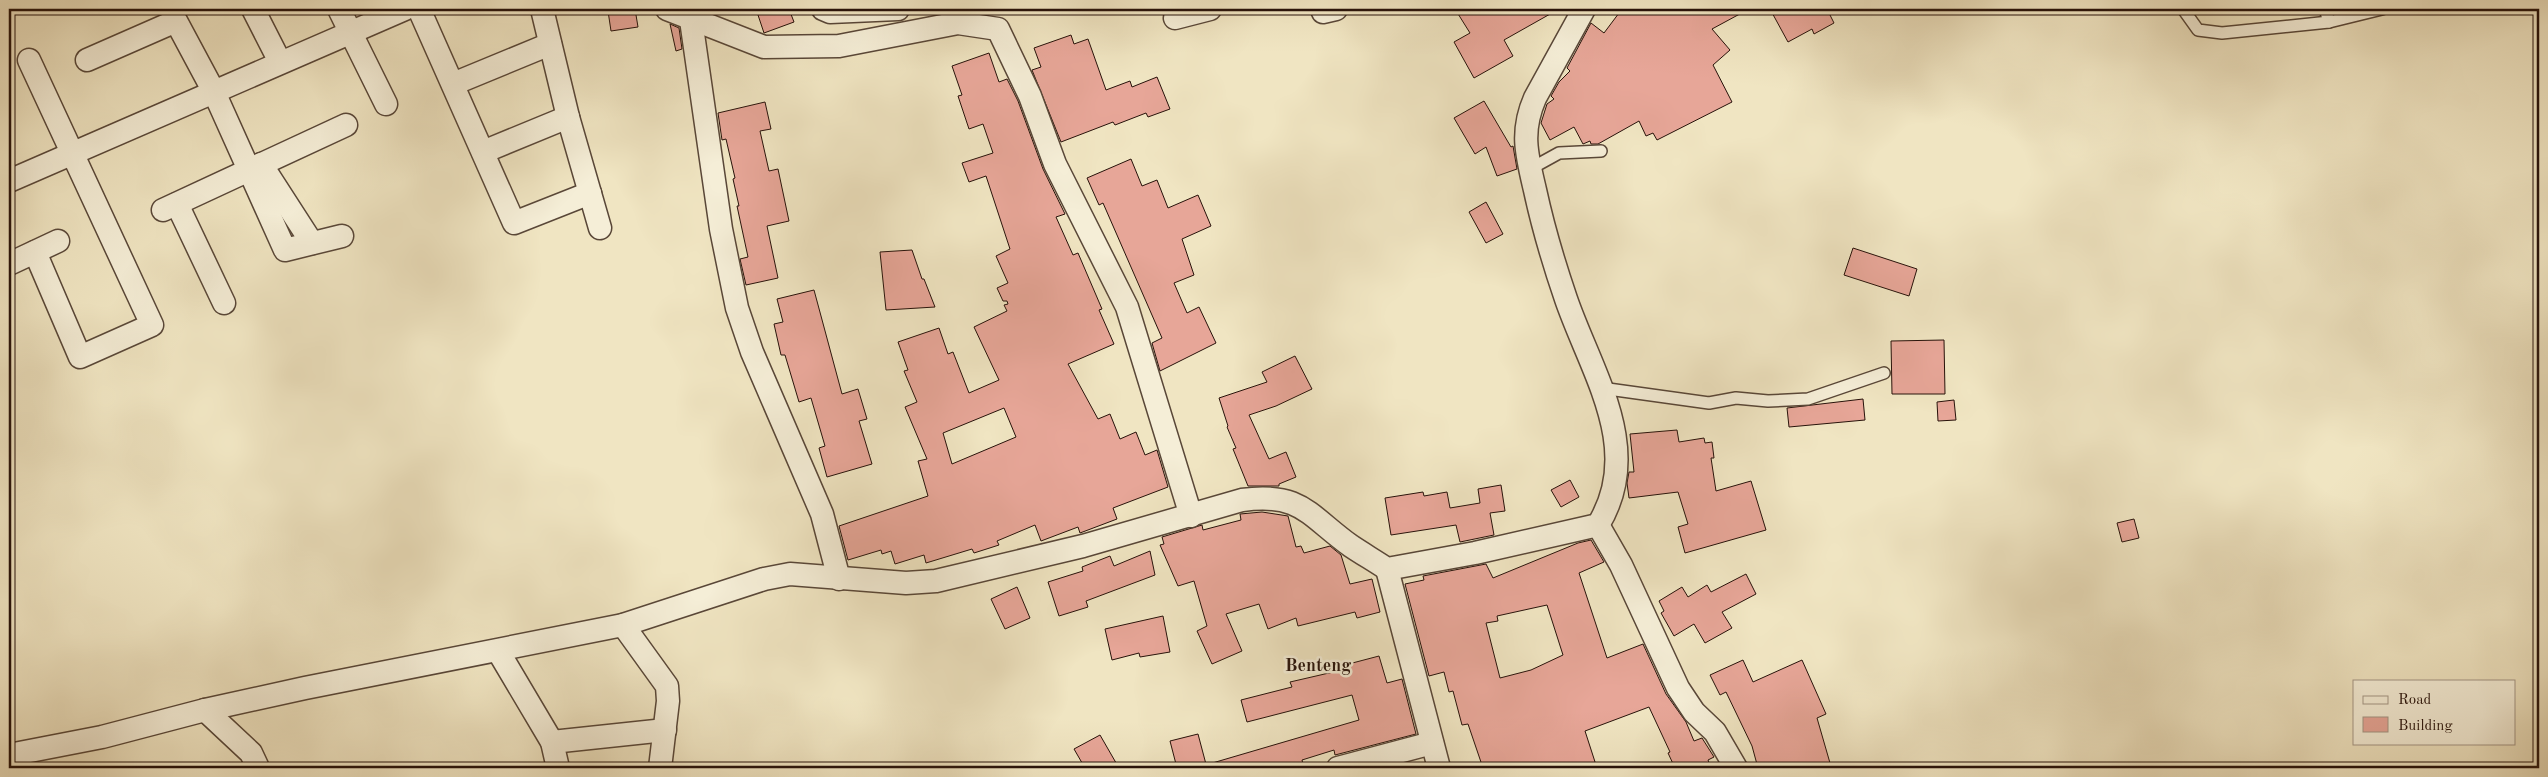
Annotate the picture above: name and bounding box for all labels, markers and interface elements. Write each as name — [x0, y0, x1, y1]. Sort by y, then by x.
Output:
district label: Benteng — [1285, 657, 1351, 675]
legend — [2353, 680, 2516, 744]
text: Road — [2398, 693, 2432, 708]
text: Building — [2398, 719, 2453, 734]

